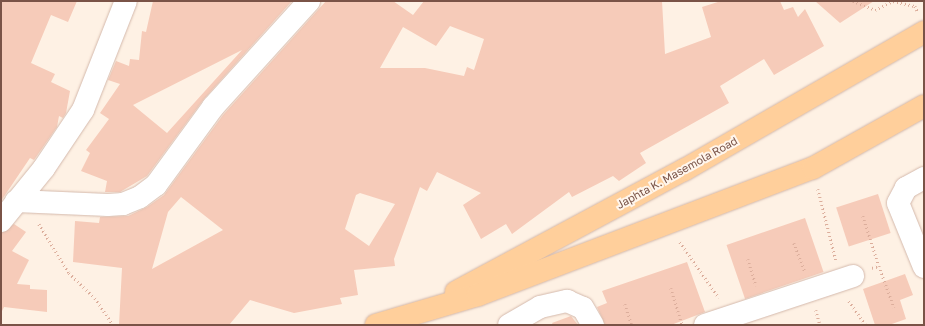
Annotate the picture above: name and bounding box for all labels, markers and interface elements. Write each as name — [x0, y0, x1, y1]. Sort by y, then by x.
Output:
street label: Japhta K. Masemola Road — [614, 134, 740, 212]

